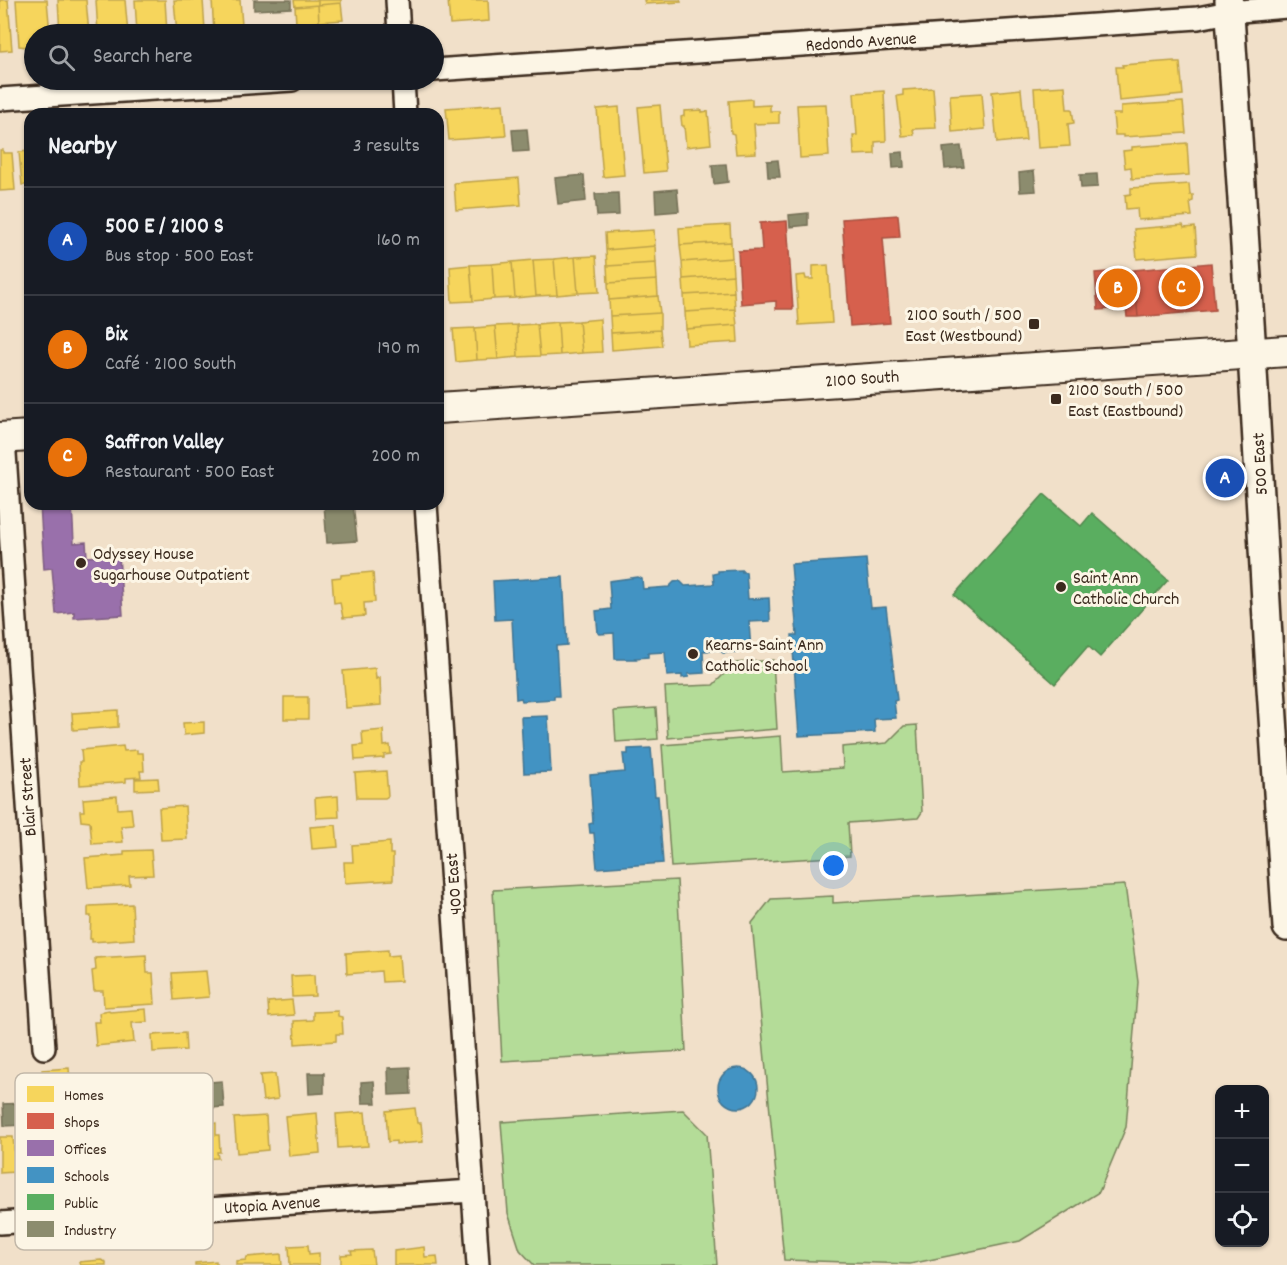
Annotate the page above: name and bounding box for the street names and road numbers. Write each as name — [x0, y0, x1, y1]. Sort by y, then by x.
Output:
street label: Redondo Avenue — [805, 27, 918, 60]
street label: 2100 South — [824, 365, 900, 396]
street label: 500 East — [1247, 431, 1276, 496]
street label: Blair Street — [14, 756, 45, 837]
street label: 400 East — [441, 852, 470, 916]
street label: Utopia Avenue — [223, 1191, 321, 1222]

